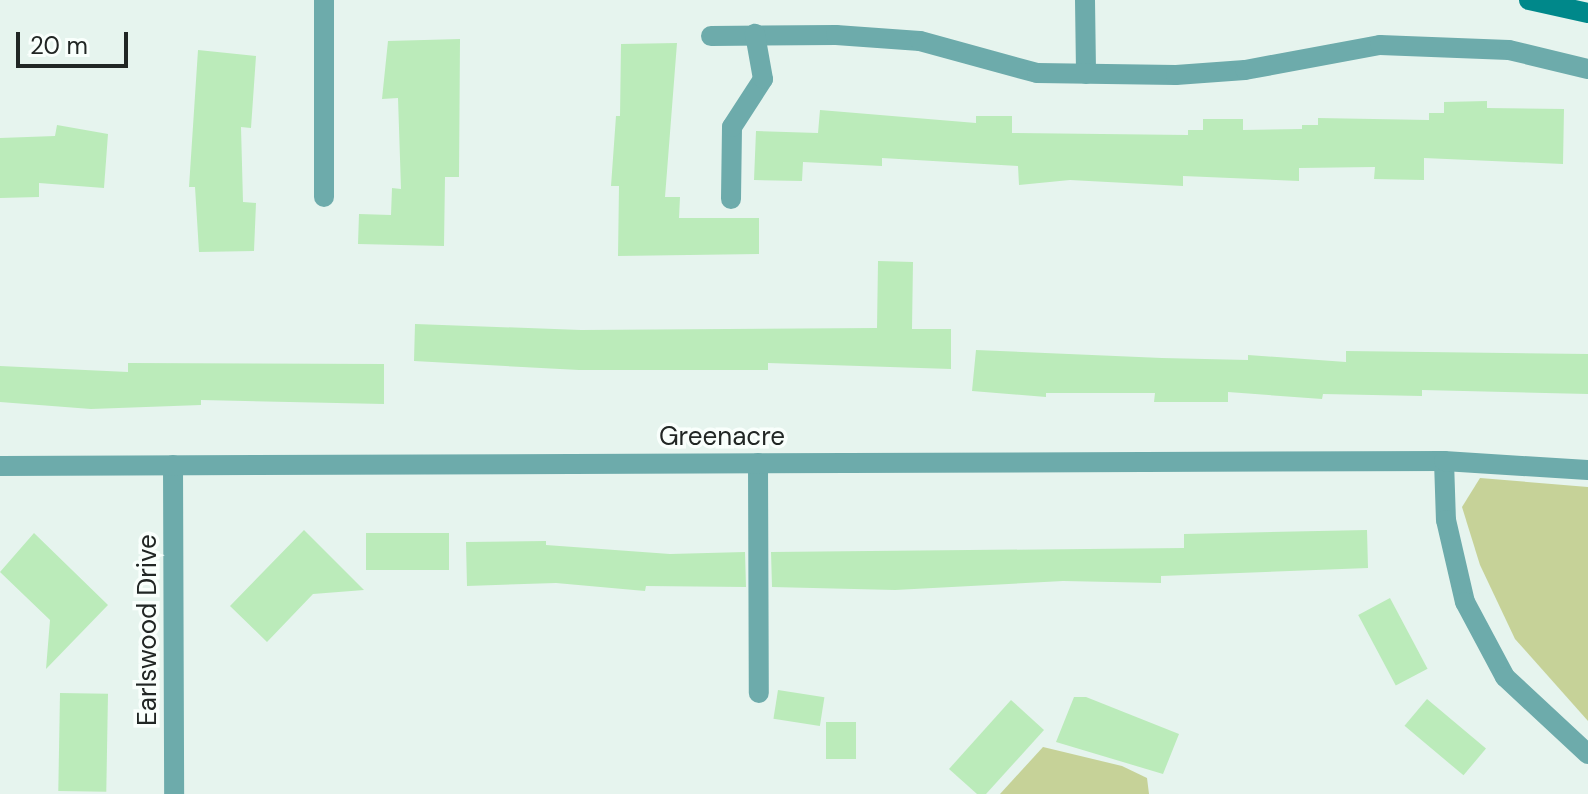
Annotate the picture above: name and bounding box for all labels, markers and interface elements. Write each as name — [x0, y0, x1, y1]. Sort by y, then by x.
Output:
scale bar — [20, 16, 132, 66]
text: 20 m — [30, 30, 88, 61]
street label: Greenacre — [659, 421, 785, 453]
street label: Earlswood Drive — [132, 534, 164, 726]

